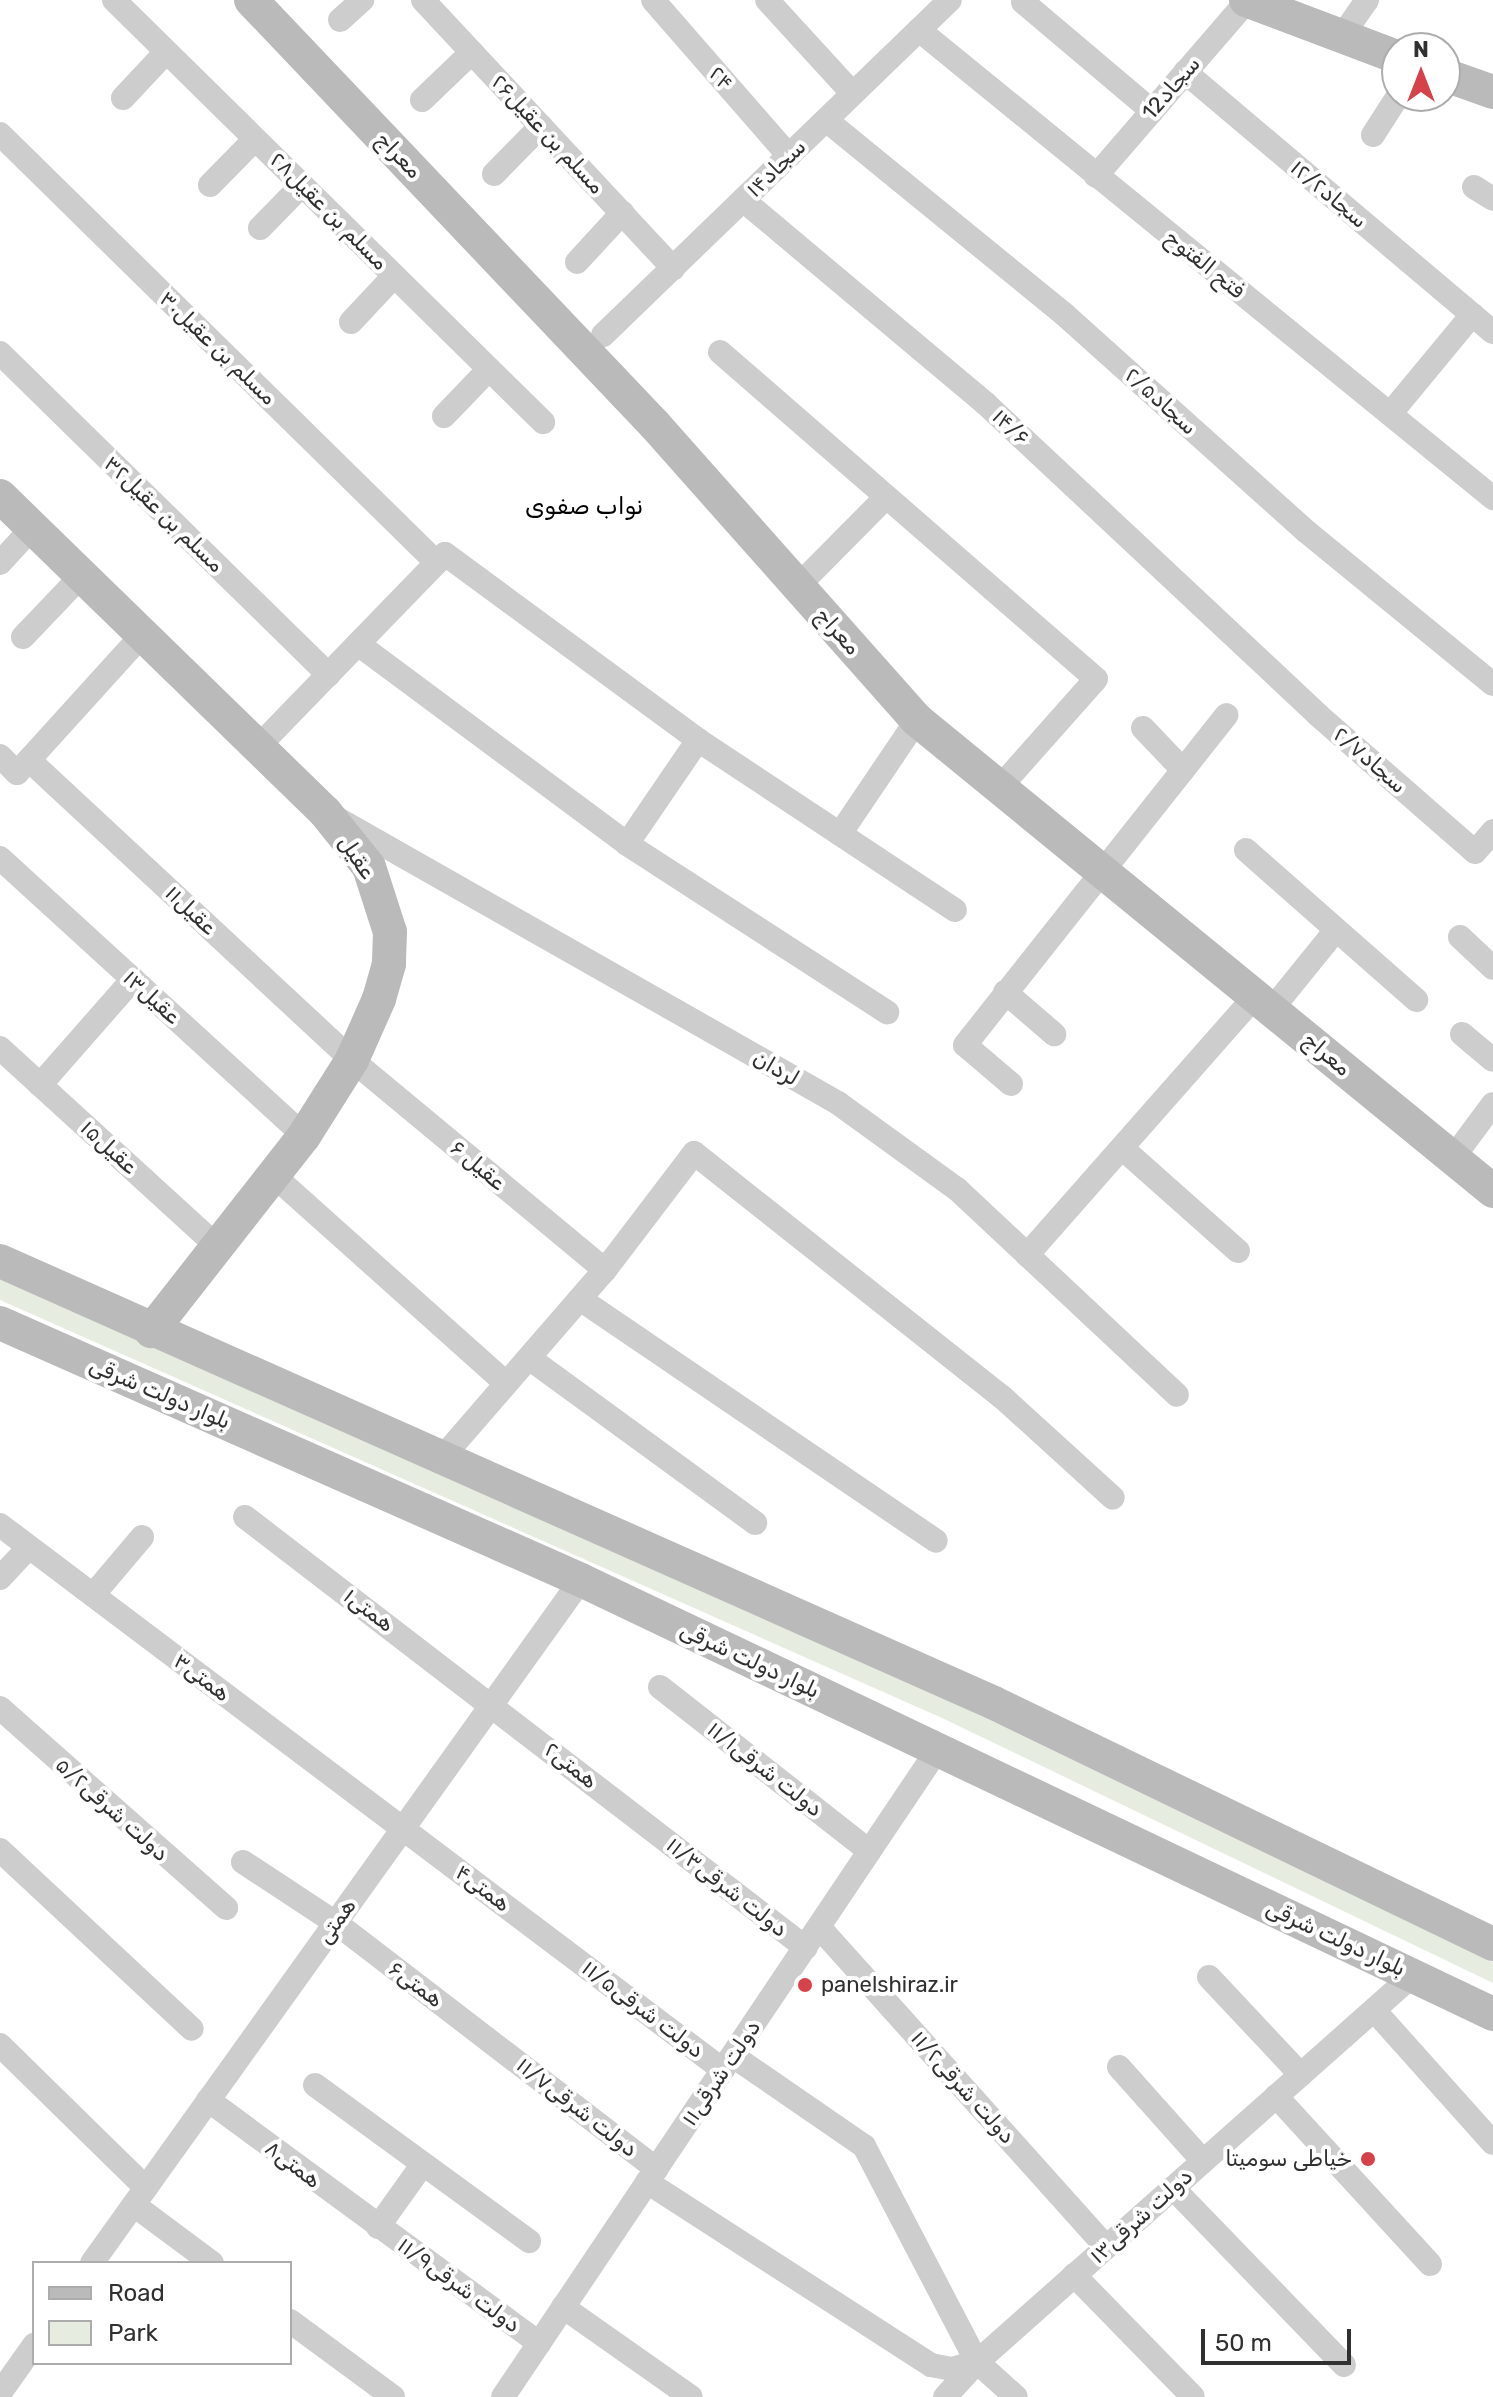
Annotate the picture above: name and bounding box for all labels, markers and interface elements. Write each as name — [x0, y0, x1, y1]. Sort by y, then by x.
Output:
north arrow — [1381, 32, 1461, 112]
text: N — [1413, 36, 1429, 63]
street label: 12سجاد — [1136, 51, 1206, 125]
street label: ۲۴ — [703, 61, 739, 95]
street label: مسلم بن عقیل۲۶ — [486, 69, 610, 199]
street label: معراج — [371, 126, 427, 184]
street label: ۱۴سجاد — [741, 133, 811, 203]
street label: مسلم بن عقیل۲۸ — [264, 146, 394, 276]
street label: ۱۲/۲سجاد — [1285, 154, 1373, 234]
street label: فتح الفتوح — [1160, 224, 1250, 304]
street label: مسلم بن عقیل۳۰ — [154, 285, 282, 411]
street label: ۲/۵سجاد — [1119, 362, 1203, 440]
street label: ۱۴/۶ — [987, 403, 1035, 451]
street label: مسلم بن عقیل۳۲ — [99, 450, 229, 578]
district label: نواب صفوی — [525, 493, 643, 521]
street label: معراج — [810, 602, 866, 660]
street label: سجاد۲/۷ — [1328, 721, 1412, 799]
street label: عقیل — [333, 830, 381, 884]
street label: عقیل۱۱ — [160, 880, 222, 940]
street label: عقیل۱۳ — [118, 964, 186, 1030]
street label: معراج — [1298, 1026, 1356, 1082]
street label: لردان — [748, 1044, 804, 1092]
street label: عقیل۱۵ — [75, 1115, 143, 1179]
street label: عقیل ۶ — [445, 1134, 511, 1196]
street label: بلوار دولت شرقی — [86, 1351, 234, 1435]
street label: ۱همتی — [339, 1583, 399, 1637]
street label: بلوار دولت شرقی — [676, 1616, 824, 1704]
street label: ۳همتی — [169, 1647, 235, 1707]
street label: ۱۱/۱دولت شرقی — [702, 1716, 828, 1822]
street label: ۲همتی — [539, 1736, 603, 1794]
street label: ۵/۲دولت شرقی — [50, 1751, 174, 1867]
street label: ۱۱/۳دولت شرقی — [661, 1832, 793, 1942]
street label: ۴همتی — [450, 1859, 516, 1917]
street label: همتی — [311, 1893, 361, 1949]
street label: بلوار دولت شرقی — [1262, 1894, 1410, 1982]
street label: ۶همتی — [384, 1955, 448, 2013]
street label: ۱۱/۵دولت شرقی — [577, 1955, 709, 2063]
place label: panelshiraz.ir — [821, 1972, 958, 1998]
marker: panelshiraz.ir — [796, 1976, 814, 1994]
street label: ۱۱دولت شرقی — [676, 2015, 766, 2131]
street label: ۱۱/۲دولت شرقی — [905, 2025, 1021, 2149]
street label: ۱۱/۷دولت شرقی — [511, 2052, 643, 2162]
street label: همتی۸ — [260, 2134, 326, 2194]
place label: خیاطی سومیتا — [1225, 2146, 1352, 2172]
marker: خیاطی سومیتا — [1359, 2150, 1377, 2168]
street label: ۱۳دولت شرقی — [1084, 2163, 1198, 2269]
street label: ۱۱/۹دولت شرقی — [393, 2232, 525, 2338]
legend — [32, 2261, 292, 2365]
text: Road — [108, 2279, 165, 2307]
scale bar — [1205, 2313, 1355, 2363]
text: Park — [108, 2319, 158, 2347]
text: 50 m — [1215, 2329, 1272, 2357]

